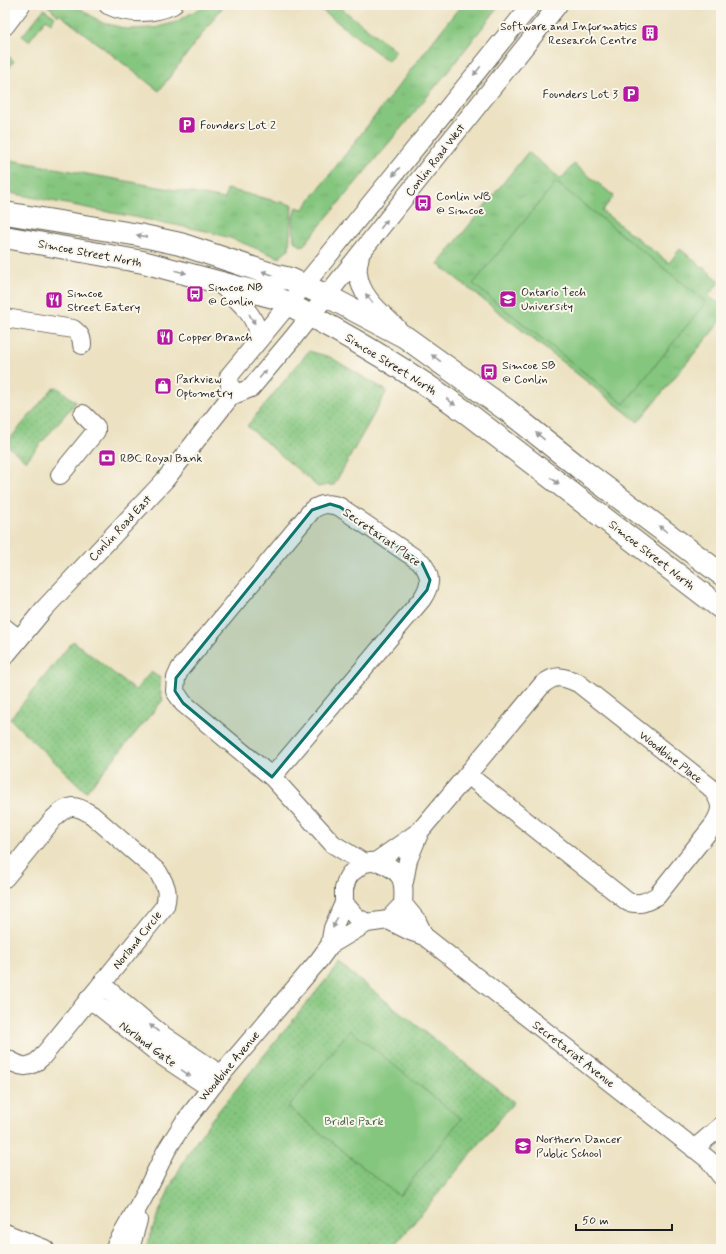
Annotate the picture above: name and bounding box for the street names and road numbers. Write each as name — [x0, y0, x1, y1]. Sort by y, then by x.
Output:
street label: Conlin Road West — [402, 120, 470, 200]
street label: Simcoe Street North — [37, 236, 143, 272]
street label: Simcoe Street North — [342, 330, 439, 399]
street label: Conlin Road East — [86, 491, 156, 565]
street label: Secretariat Place — [339, 505, 423, 571]
street label: Simcoe Street North — [605, 517, 698, 594]
street label: Woodbine Place — [635, 728, 706, 788]
street label: Norland Circle — [109, 908, 166, 973]
street label: Secretariat Avenue — [529, 1017, 618, 1092]
street label: Norland Gate — [116, 1018, 179, 1072]
street label: Woodbine Avenue — [196, 1028, 264, 1105]

